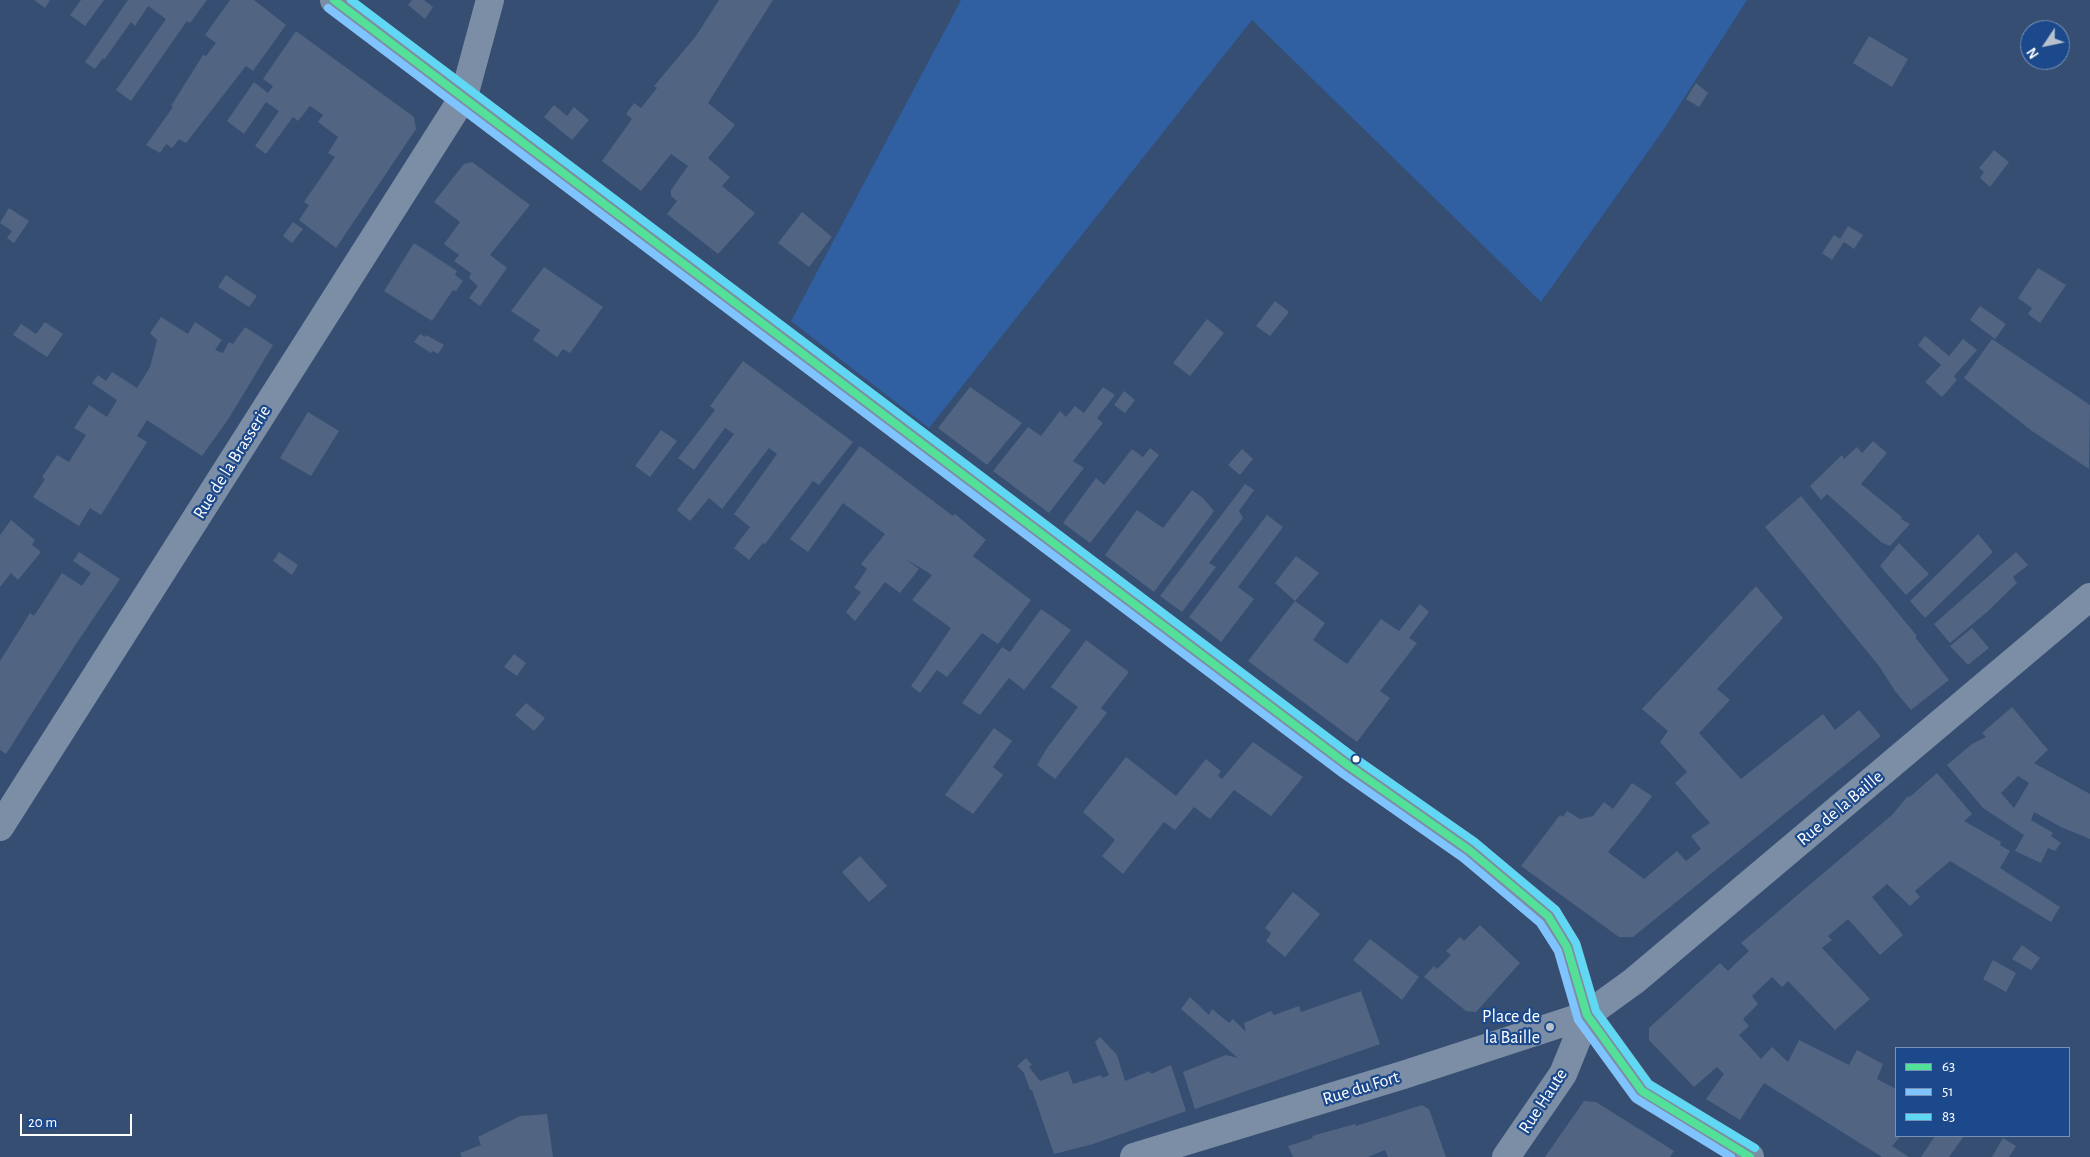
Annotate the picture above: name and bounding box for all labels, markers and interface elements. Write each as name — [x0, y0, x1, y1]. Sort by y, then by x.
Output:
north arrow — [2020, 20, 2070, 70]
text: N — [2025, 45, 2042, 61]
street label: Rue de la Brasserie — [188, 401, 276, 523]
unlabelled marker — [1351, 754, 1361, 764]
street label: Rue de la Baille — [1792, 766, 1888, 850]
place label: Place de la Baille — [1482, 1006, 1540, 1048]
marker: Place de la Baille — [1544, 1021, 1556, 1033]
legend — [1895, 1047, 2070, 1137]
text: 63 — [1942, 1059, 1955, 1074]
street label: Rue Haute — [1514, 1064, 1572, 1138]
street label: Rue du Fort — [1320, 1066, 1402, 1110]
text: 51 — [1942, 1084, 1953, 1099]
scale bar — [22, 1104, 135, 1136]
text: 83 — [1942, 1109, 1955, 1124]
text: 20 m — [28, 1115, 57, 1130]

